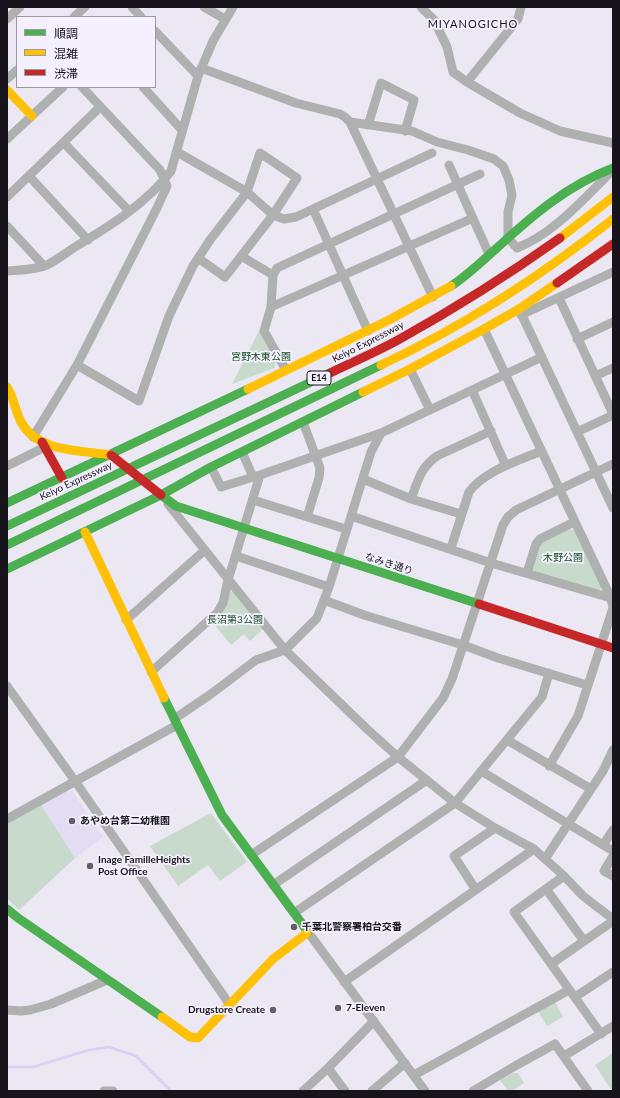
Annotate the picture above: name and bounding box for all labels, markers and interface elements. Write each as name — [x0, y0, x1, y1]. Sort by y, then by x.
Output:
legend — [16, 16, 156, 88]
district label: MIYANOGICHO — [428, 17, 518, 31]
text: 順調 — [54, 26, 78, 41]
text: 混雑 — [54, 46, 78, 61]
text: 渋滞 — [54, 66, 78, 81]
street label: Keiyo Expressway — [330, 319, 406, 365]
park label: 宮野木東公園 — [231, 351, 291, 363]
road number: E14 — [307, 371, 331, 385]
street label: Keiyo Expressway — [38, 459, 114, 503]
street label: なみき通り — [363, 551, 415, 577]
park label: 木野公園 — [543, 552, 583, 564]
park label: 長沼第3公園 — [207, 614, 263, 626]
place label: あやめ台第二幼稚園 — [80, 815, 170, 827]
marker: あやめ台第二幼稚園 — [67, 816, 77, 826]
place label: Inage FamilleHeights Post Office — [98, 854, 190, 878]
marker: Inage FamilleHeights Post Office — [85, 861, 95, 871]
place label: 千葉北警察署柏台交番 — [302, 921, 402, 933]
marker: 千葉北警察署柏台交番 — [289, 922, 299, 932]
place label: 7-Eleven — [346, 1002, 385, 1014]
marker: 7-Eleven — [333, 1003, 343, 1013]
place label: Drugstore Create — [188, 1004, 265, 1016]
marker: Drugstore Create — [268, 1005, 278, 1015]

